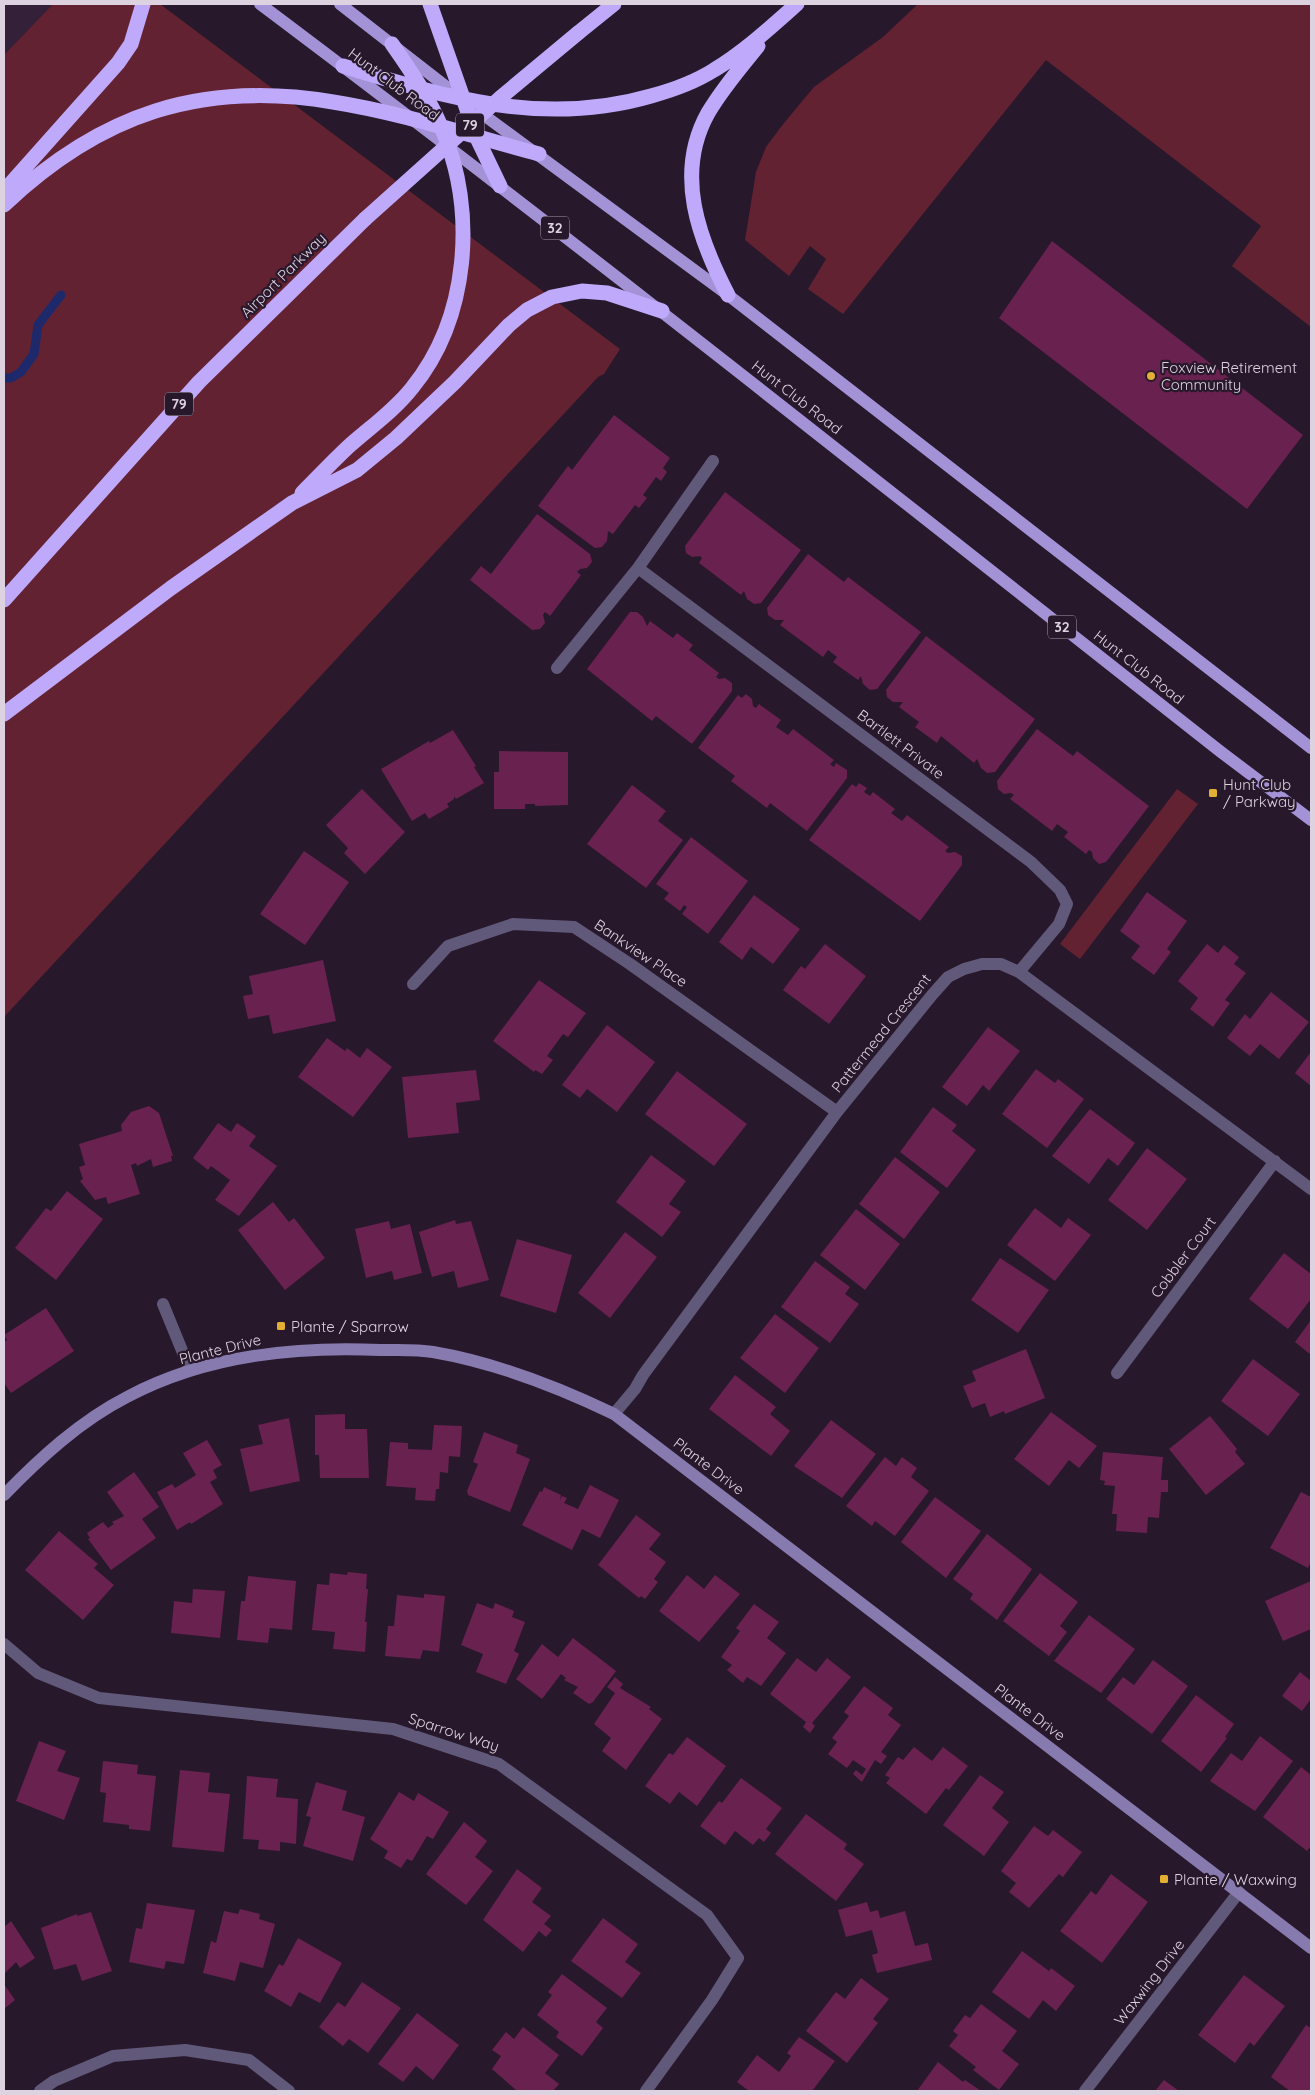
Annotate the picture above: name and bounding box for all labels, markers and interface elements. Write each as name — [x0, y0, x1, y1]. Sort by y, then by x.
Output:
street label: Hunt Club Road — [345, 44, 443, 124]
road number: 79 — [456, 114, 484, 136]
road number: 32 — [541, 217, 569, 240]
street label: Airport Parkway — [237, 229, 329, 321]
street label: Hunt Club Road — [748, 356, 846, 438]
place label: Foxview Retirement Community — [1161, 358, 1297, 394]
marker: Foxview Retirement Community — [1145, 370, 1157, 382]
road number: 79 — [165, 392, 193, 416]
road number: 32 — [1048, 616, 1076, 638]
street label: Hunt Club Road — [1090, 626, 1188, 708]
street label: Bartlett Private — [854, 705, 948, 783]
place label: Hunt Club / Parkway — [1223, 775, 1296, 811]
marker: Hunt Club / Parkway — [1207, 787, 1219, 799]
street label: Bankview Place — [591, 915, 691, 991]
street label: Pattermead Crescent — [827, 970, 935, 1096]
street label: Cobbler Court — [1146, 1213, 1220, 1301]
place label: Plante / Sparrow — [291, 1317, 409, 1336]
marker: Plante / Sparrow — [275, 1320, 287, 1332]
street label: Plante Drive — [177, 1330, 263, 1368]
street label: Plante Drive — [670, 1433, 748, 1499]
street label: Plante Drive — [991, 1679, 1069, 1745]
street label: Sparrow Way — [406, 1708, 502, 1756]
place label: Plante / Waxwing — [1174, 1870, 1297, 1889]
marker: Plante / Waxwing — [1158, 1873, 1170, 1885]
street label: Waxwing Drive — [1110, 1935, 1188, 2029]

